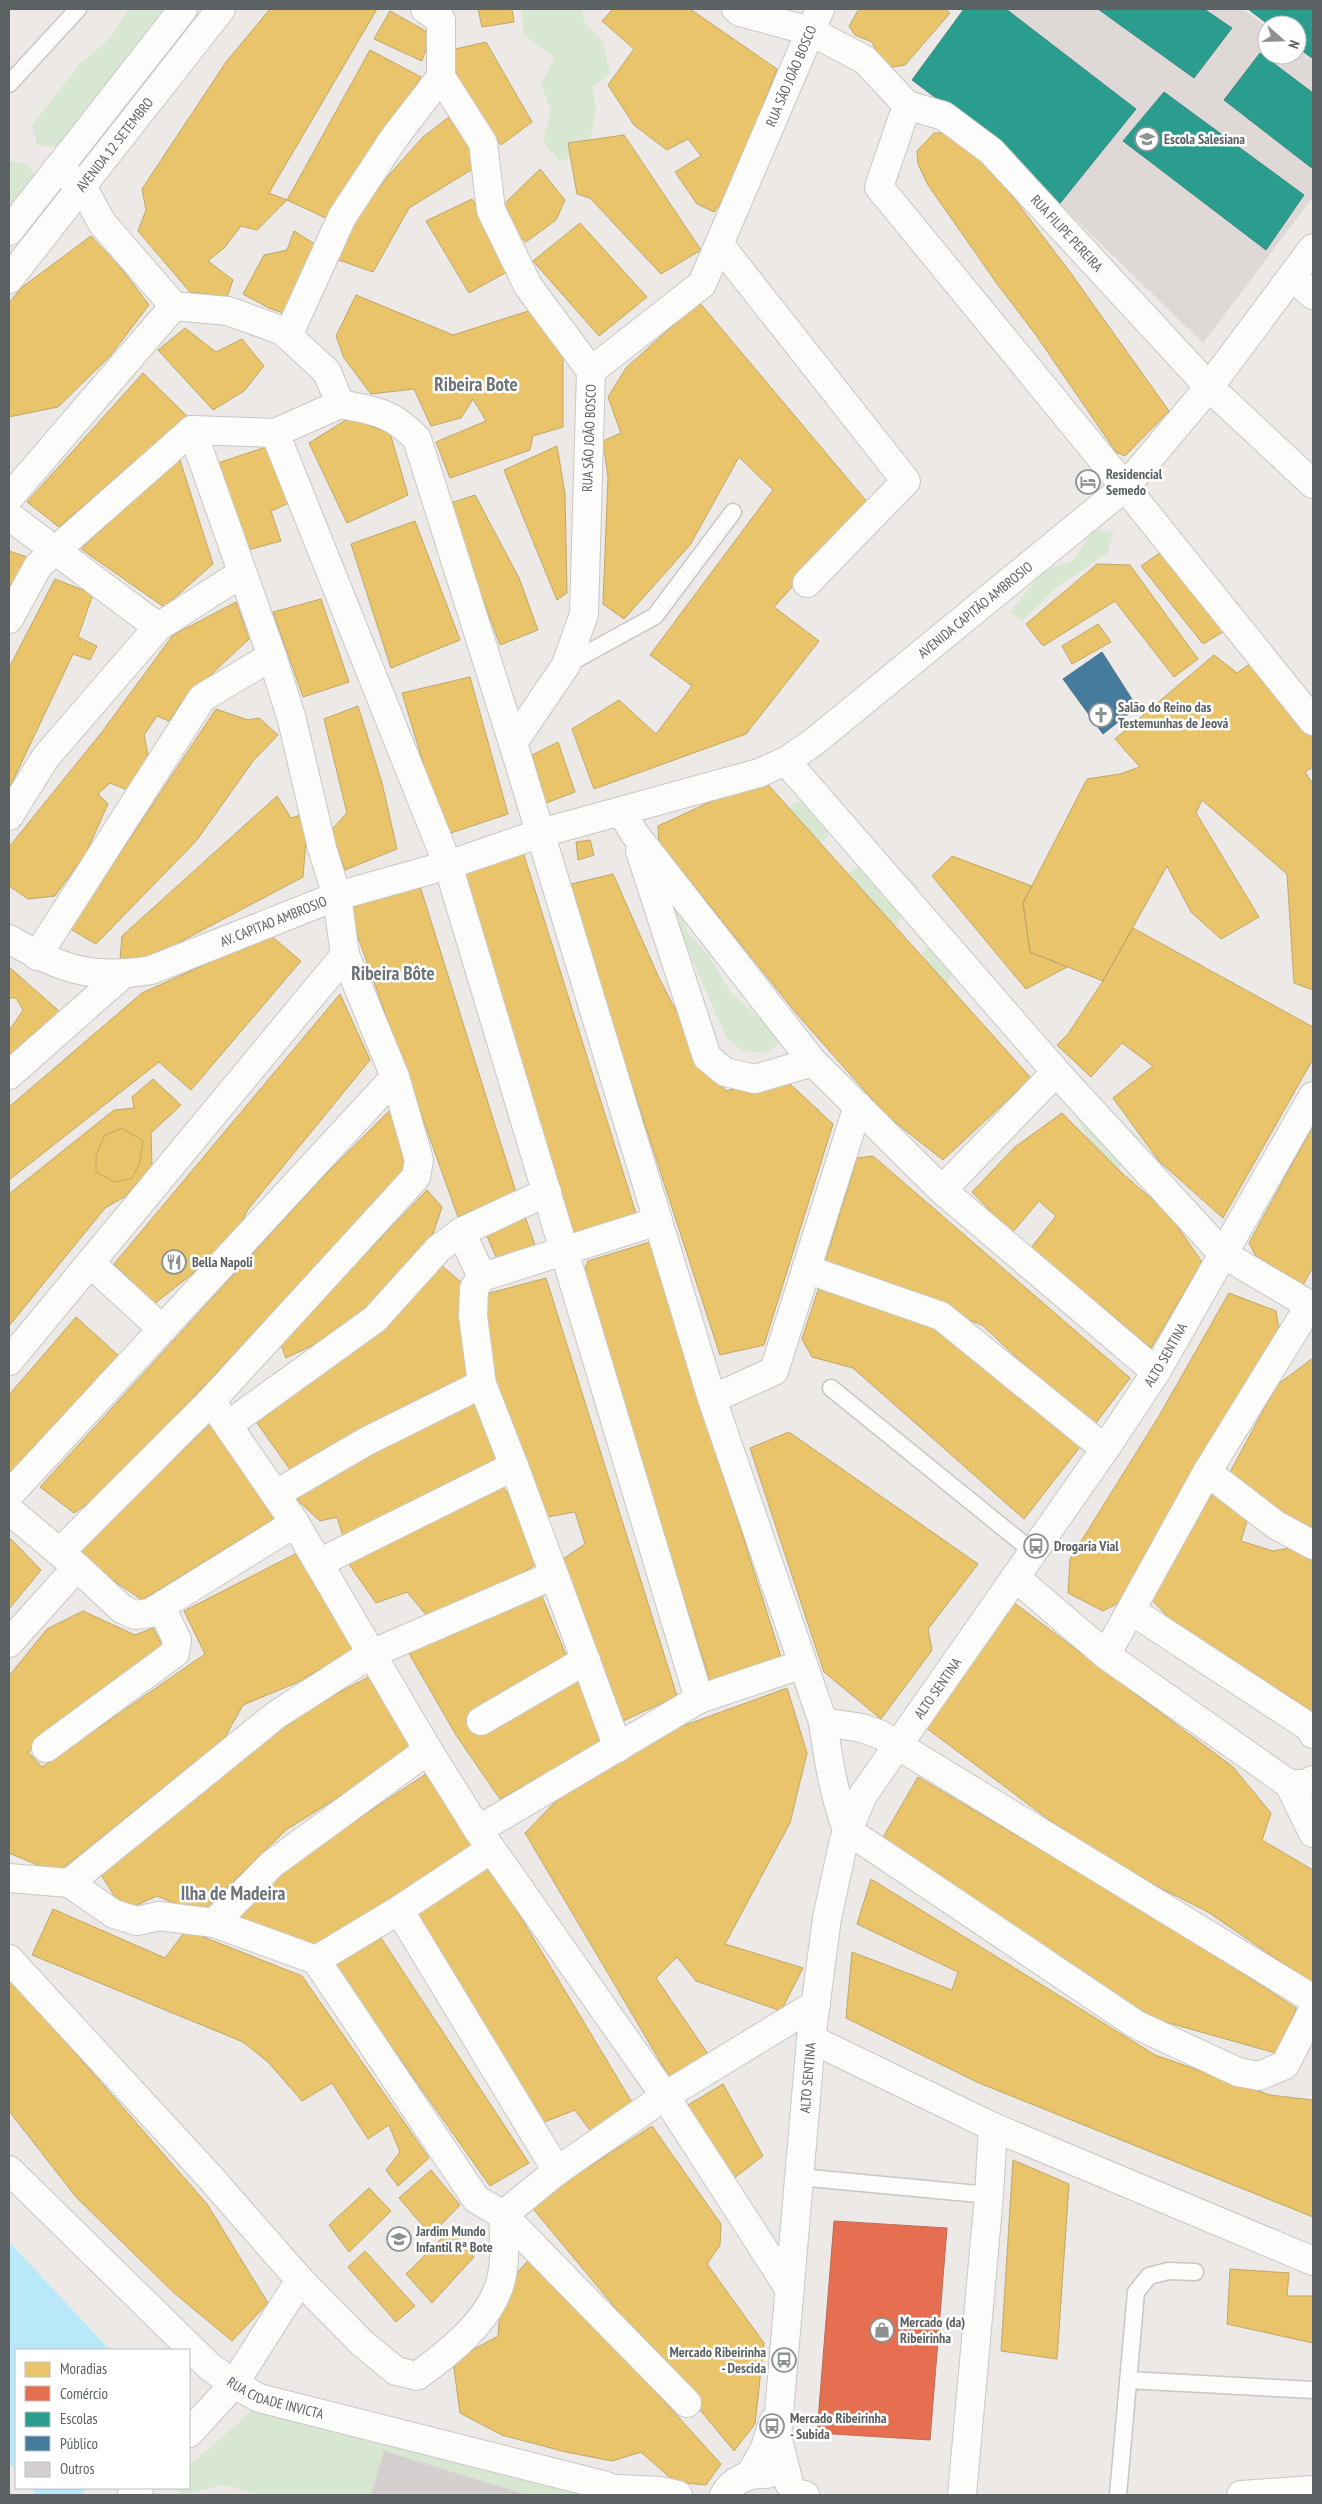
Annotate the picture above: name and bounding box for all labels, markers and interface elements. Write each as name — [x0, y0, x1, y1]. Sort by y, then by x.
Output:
north arrow — [1257, 15, 1307, 65]
street label: RUA SÃO JOÃO BOSCO — [762, 23, 820, 129]
text: N — [1284, 38, 1304, 51]
street label: AVENIDA 12 SETEMBRO — [72, 93, 157, 195]
school or university icon: Escola Salesiana — [1134, 126, 1160, 152]
place label: Escola Salesiana — [1164, 130, 1245, 148]
street label: RUA FILIPE PEREIRA — [1027, 191, 1107, 276]
district label: Ribeira Bote — [434, 372, 518, 396]
street label: RUA SÃO JOÃO BOSCO — [578, 383, 600, 492]
place label: Residencial Semedo — [1106, 465, 1163, 499]
hotel icon: Residencial Semedo — [1075, 469, 1101, 495]
street label: AVENIDA CAPITÃO AMBROSIO — [914, 557, 1036, 662]
place label: Salão do Reino das Testemunhas de Jeová — [1118, 698, 1229, 732]
church icon: Salão do Reino das Testemunhas de Jeová — [1088, 702, 1114, 728]
street label: AV. CAPITAO AMBROSIO — [217, 892, 330, 951]
district label: Ribeira Bôte — [351, 961, 435, 985]
restaurant icon: Bella Napoli — [161, 1249, 187, 1275]
place label: Bella Napoli — [192, 1253, 253, 1271]
street label: ALTO SENTINA — [1140, 1319, 1191, 1390]
bus stop icon: Drogaria Vial — [1023, 1533, 1049, 1559]
place label: Drogaria Vial — [1054, 1537, 1119, 1555]
street label: ALTO SENTINA — [910, 1654, 966, 1722]
district label: Ilha de Madeira — [181, 1881, 285, 1905]
street label: ALTO SENTINA — [796, 2041, 820, 2114]
place label: Jardim Mundo Infantil Rª Bote — [415, 2222, 493, 2256]
school or university icon: Jardim Mundo Infantil Rª Bote — [386, 2226, 412, 2252]
place label: Mercado (da) Ribeirinha — [900, 2313, 965, 2347]
shop icon: Mercado (da) Ribeirinha — [869, 2317, 895, 2343]
place label: Mercado Ribeirinha - Descida — [669, 2343, 766, 2377]
bus stop icon: Mercado Ribeirinha - Descida — [771, 2347, 797, 2373]
legend — [15, 2349, 190, 2489]
text: Moradias — [60, 2359, 107, 2378]
street label: RUA CIDADE INVICTA — [223, 2373, 326, 2423]
text: Comércio — [60, 2384, 108, 2403]
text: Escolas — [60, 2409, 98, 2428]
place label: Mercado Ribeirinha - Subida — [790, 2409, 887, 2443]
bus stop icon: Mercado Ribeirinha - Subida — [759, 2413, 785, 2439]
text: Público — [60, 2434, 98, 2453]
text: Outros — [60, 2459, 95, 2478]

